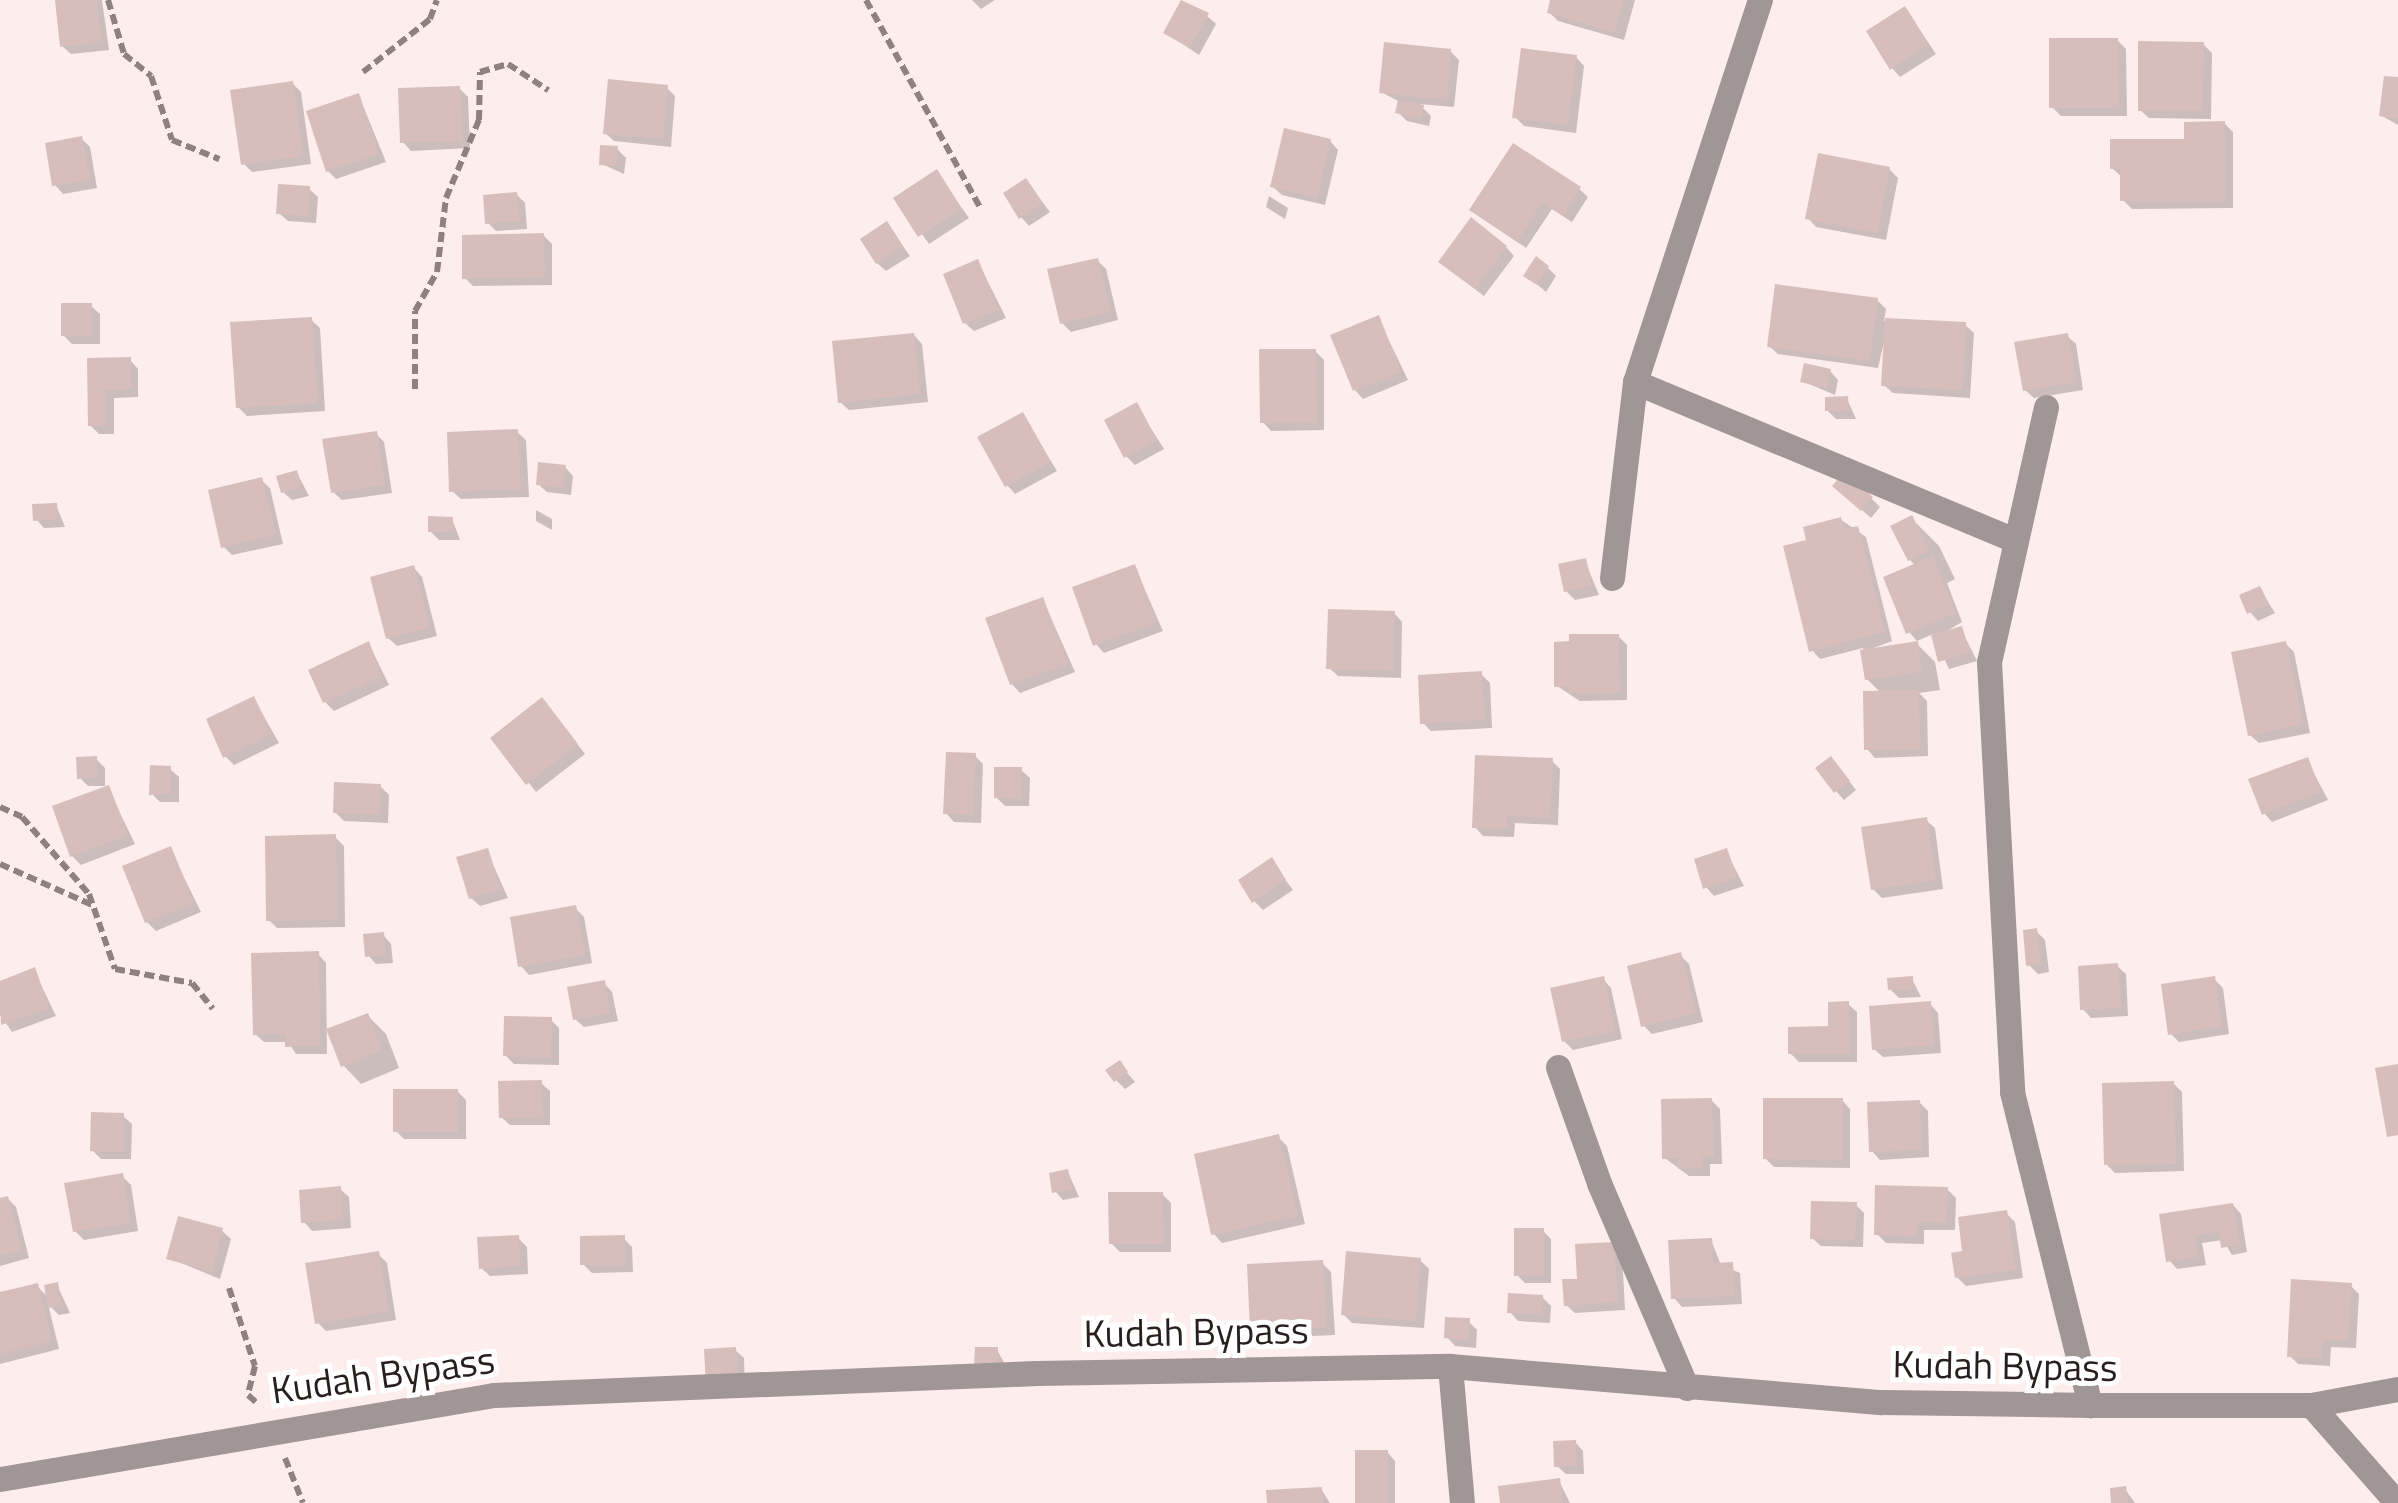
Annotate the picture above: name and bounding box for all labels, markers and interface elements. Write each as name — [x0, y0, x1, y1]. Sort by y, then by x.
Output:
street label: Kudah Bypass — [1083, 1307, 1309, 1357]
street label: Kudah Bypass — [268, 1337, 498, 1413]
street label: Kudah Bypass — [1892, 1341, 2118, 1391]

